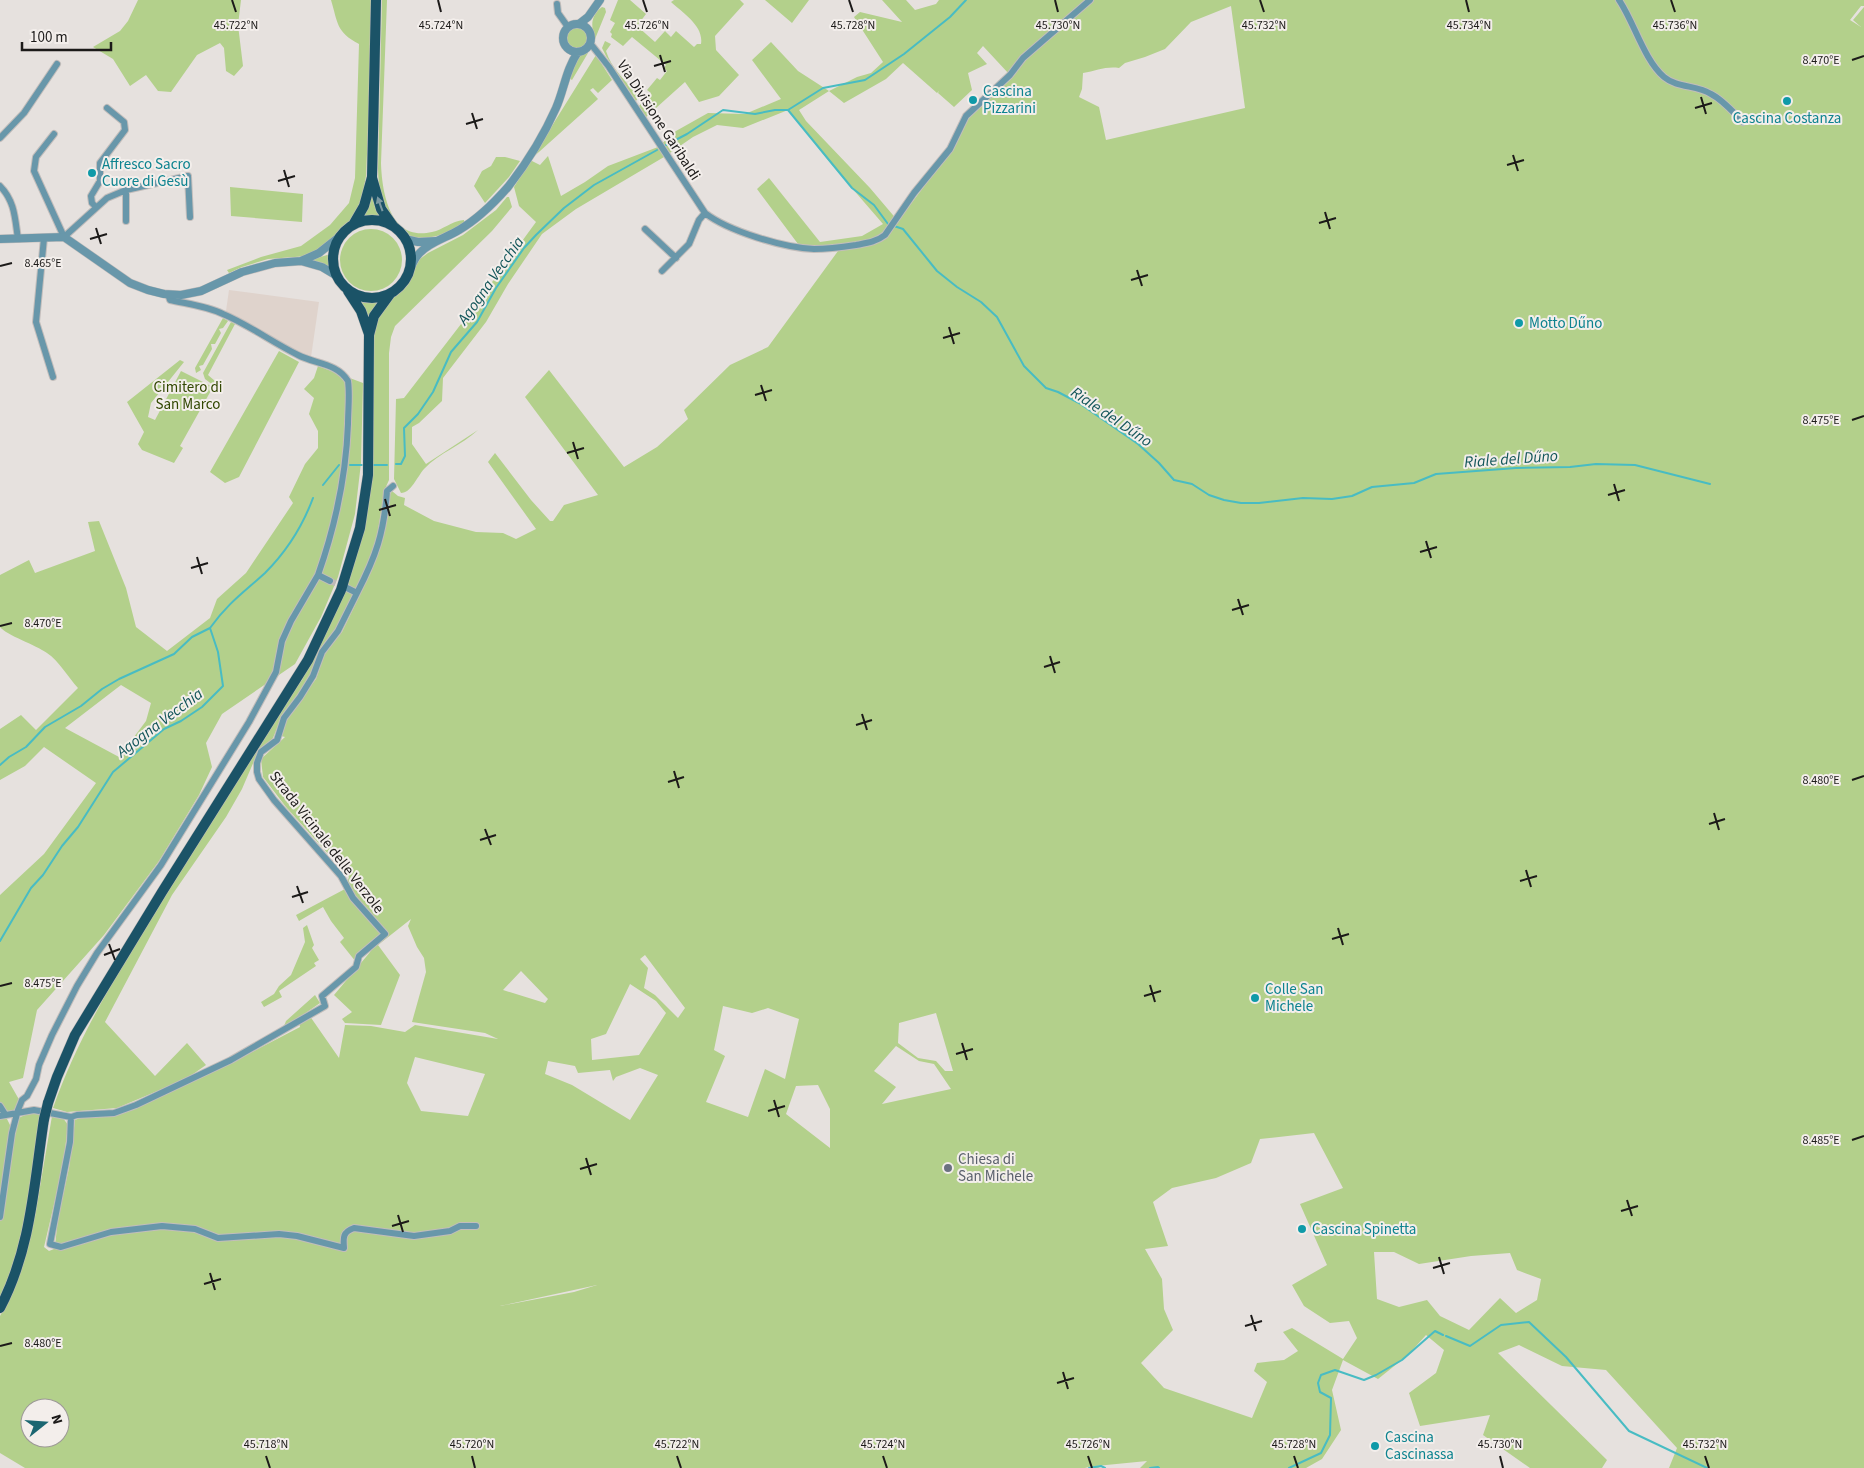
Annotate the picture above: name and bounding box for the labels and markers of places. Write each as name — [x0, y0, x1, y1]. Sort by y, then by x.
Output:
place label: Cascina Pizzarini — [983, 81, 1036, 119]
marker: Cascina Pizzarini — [967, 94, 979, 106]
marker: Cascina Costanza — [1781, 95, 1793, 107]
place label: Cascina Costanza — [1733, 108, 1841, 129]
place label: Affresco Sacro Cuore di Gesù — [102, 154, 191, 192]
marker: Affresco Sacro Cuore di Gesù — [86, 167, 98, 179]
place label: Motto Dűno — [1529, 313, 1602, 334]
marker: Motto Dűno — [1513, 317, 1525, 329]
place label: Colle San Michele — [1265, 979, 1324, 1017]
marker: Colle San Michele — [1249, 992, 1261, 1004]
place label: Chiesa di San Michele — [958, 1149, 1033, 1187]
marker: Chiesa di San Michele — [942, 1162, 954, 1174]
place label: Cascina Spinetta — [1312, 1219, 1416, 1240]
marker: Cascina Spinetta — [1296, 1223, 1308, 1235]
place label: Cascina Cascinassa — [1385, 1427, 1454, 1465]
marker: Cascina Cascinassa — [1369, 1440, 1381, 1452]

